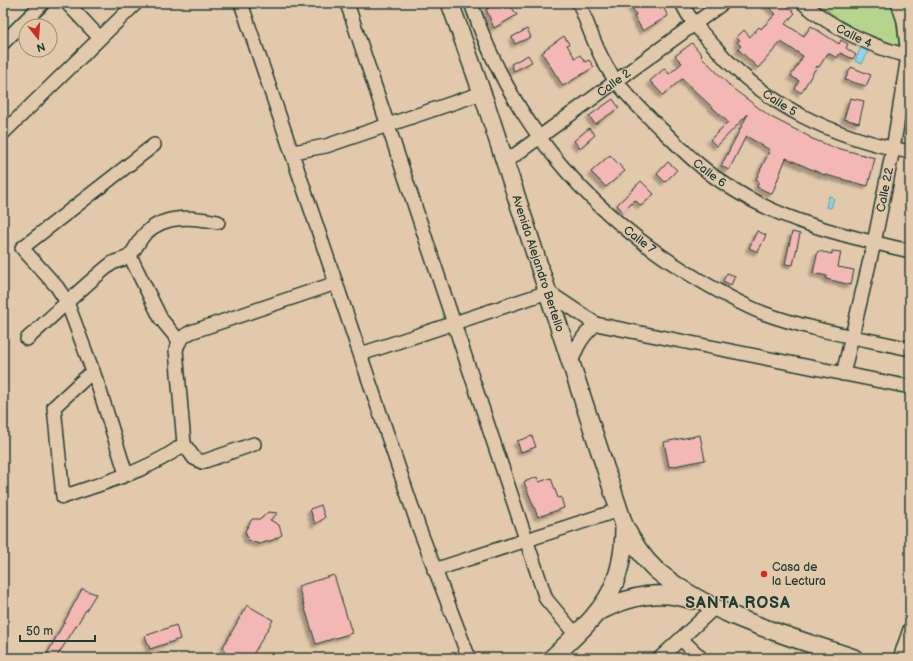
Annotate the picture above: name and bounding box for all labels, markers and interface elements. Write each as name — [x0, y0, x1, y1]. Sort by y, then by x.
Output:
north arrow — [18, 18, 58, 58]
street label: Calle 4 — [833, 21, 875, 52]
text: N — [35, 40, 47, 55]
street label: Calle 2 — [594, 66, 634, 100]
street label: Calle 5 — [759, 87, 799, 120]
street label: Calle 6 — [689, 156, 729, 191]
street label: Calle 22 — [873, 166, 897, 213]
street label: Avenida Alejandro Bertello — [508, 193, 567, 334]
street label: Calle 7 — [620, 223, 658, 257]
place label: Casa de la Lectura — [772, 560, 826, 589]
marker: Casa de la Lectura — [759, 569, 769, 579]
district label: SANTA ROSA — [685, 594, 791, 613]
scale bar — [20, 617, 95, 643]
text: 50 m — [26, 624, 53, 639]

